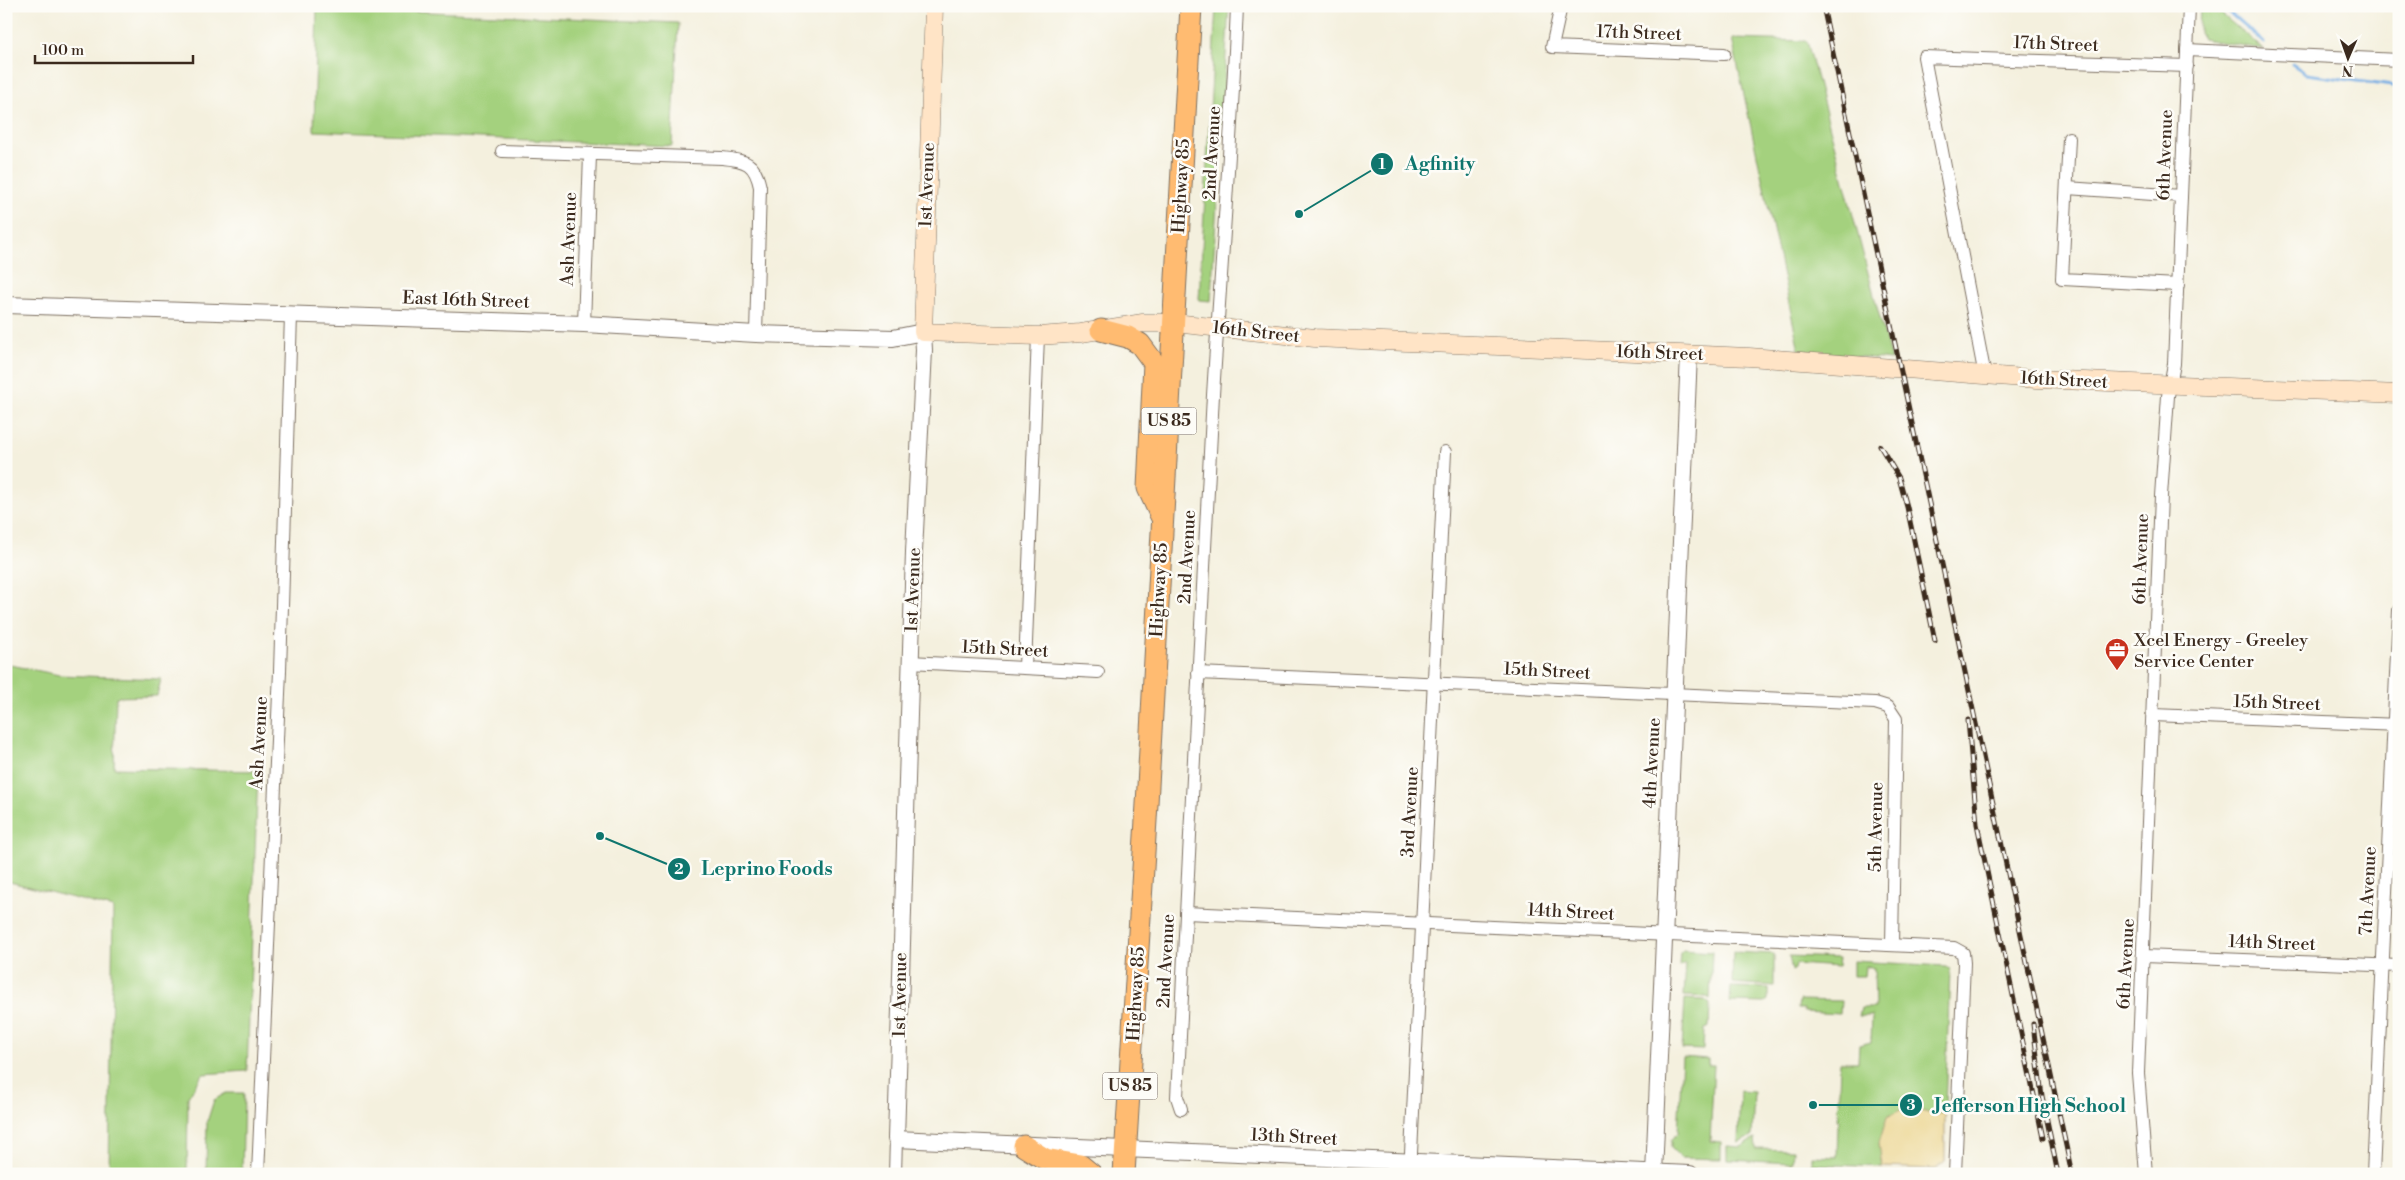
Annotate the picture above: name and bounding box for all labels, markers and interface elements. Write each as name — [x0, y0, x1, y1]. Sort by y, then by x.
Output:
street label: 17th Street — [1596, 20, 1683, 46]
street label: 17th Street — [2013, 31, 2100, 57]
scale bar — [35, 32, 192, 64]
north arrow — [2322, 32, 2372, 82]
text: 100 m — [42, 41, 84, 60]
text: N — [2342, 61, 2353, 79]
street label: 2nd Avenue — [1198, 105, 1226, 201]
street label: 6th Avenue — [2152, 109, 2178, 201]
street label: Highway 85 — [1167, 138, 1195, 234]
street label: 1st Avenue — [914, 142, 940, 228]
callout: Agfinity — [1369, 147, 1485, 181]
text: Agfinity — [1404, 152, 1476, 176]
text: 1 — [1378, 155, 1386, 174]
street label: Ash Avenue — [556, 192, 582, 287]
street label: East 16th Street — [402, 286, 531, 314]
street label: 16th Street — [1211, 316, 1302, 348]
street label: 16th Street — [1616, 340, 1705, 366]
street label: 16th Street — [2019, 366, 2109, 394]
road number: US 85 — [1142, 408, 1196, 434]
street label: 2nd Avenue — [1173, 509, 1201, 605]
street label: 6th Avenue — [2128, 513, 2154, 605]
street label: Highway 85 — [1145, 542, 1173, 638]
street label: 1st Avenue — [900, 547, 926, 633]
place label: Xcel Energy - Greeley Service Center — [2133, 629, 2308, 673]
street label: 15th Street — [961, 635, 1050, 663]
office icon: Xcel Energy - Greeley Service Center — [2104, 637, 2130, 671]
street label: 15th Street — [1503, 657, 1592, 685]
street label: 15th Street — [2233, 690, 2322, 716]
street label: Ash Avenue — [245, 695, 273, 792]
street label: 4th Avenue — [1638, 717, 1666, 809]
street label: 3rd Avenue — [1396, 766, 1424, 858]
street label: 5th Avenue — [1864, 782, 1888, 872]
street label: 7th Avenue — [2354, 846, 2382, 936]
callout: Leprino Foods — [667, 852, 843, 886]
text: Leprino Foods — [701, 857, 833, 881]
text: 2 — [674, 860, 684, 879]
street label: 14th Street — [1527, 898, 1616, 926]
street label: 2nd Avenue — [1152, 913, 1180, 1009]
street label: 6th Avenue — [2112, 918, 2140, 1010]
street label: 14th Street — [2228, 930, 2317, 956]
street label: Highway 85 — [1122, 946, 1150, 1042]
street label: 1st Avenue — [888, 952, 912, 1038]
road number: US 85 — [1102, 1072, 1158, 1100]
callout: Jefferson High School — [1899, 1088, 2136, 1122]
text: Jefferson High School — [1931, 1094, 2126, 1118]
text: 3 — [1906, 1096, 1916, 1115]
street label: 13th Street — [1250, 1123, 1339, 1151]

